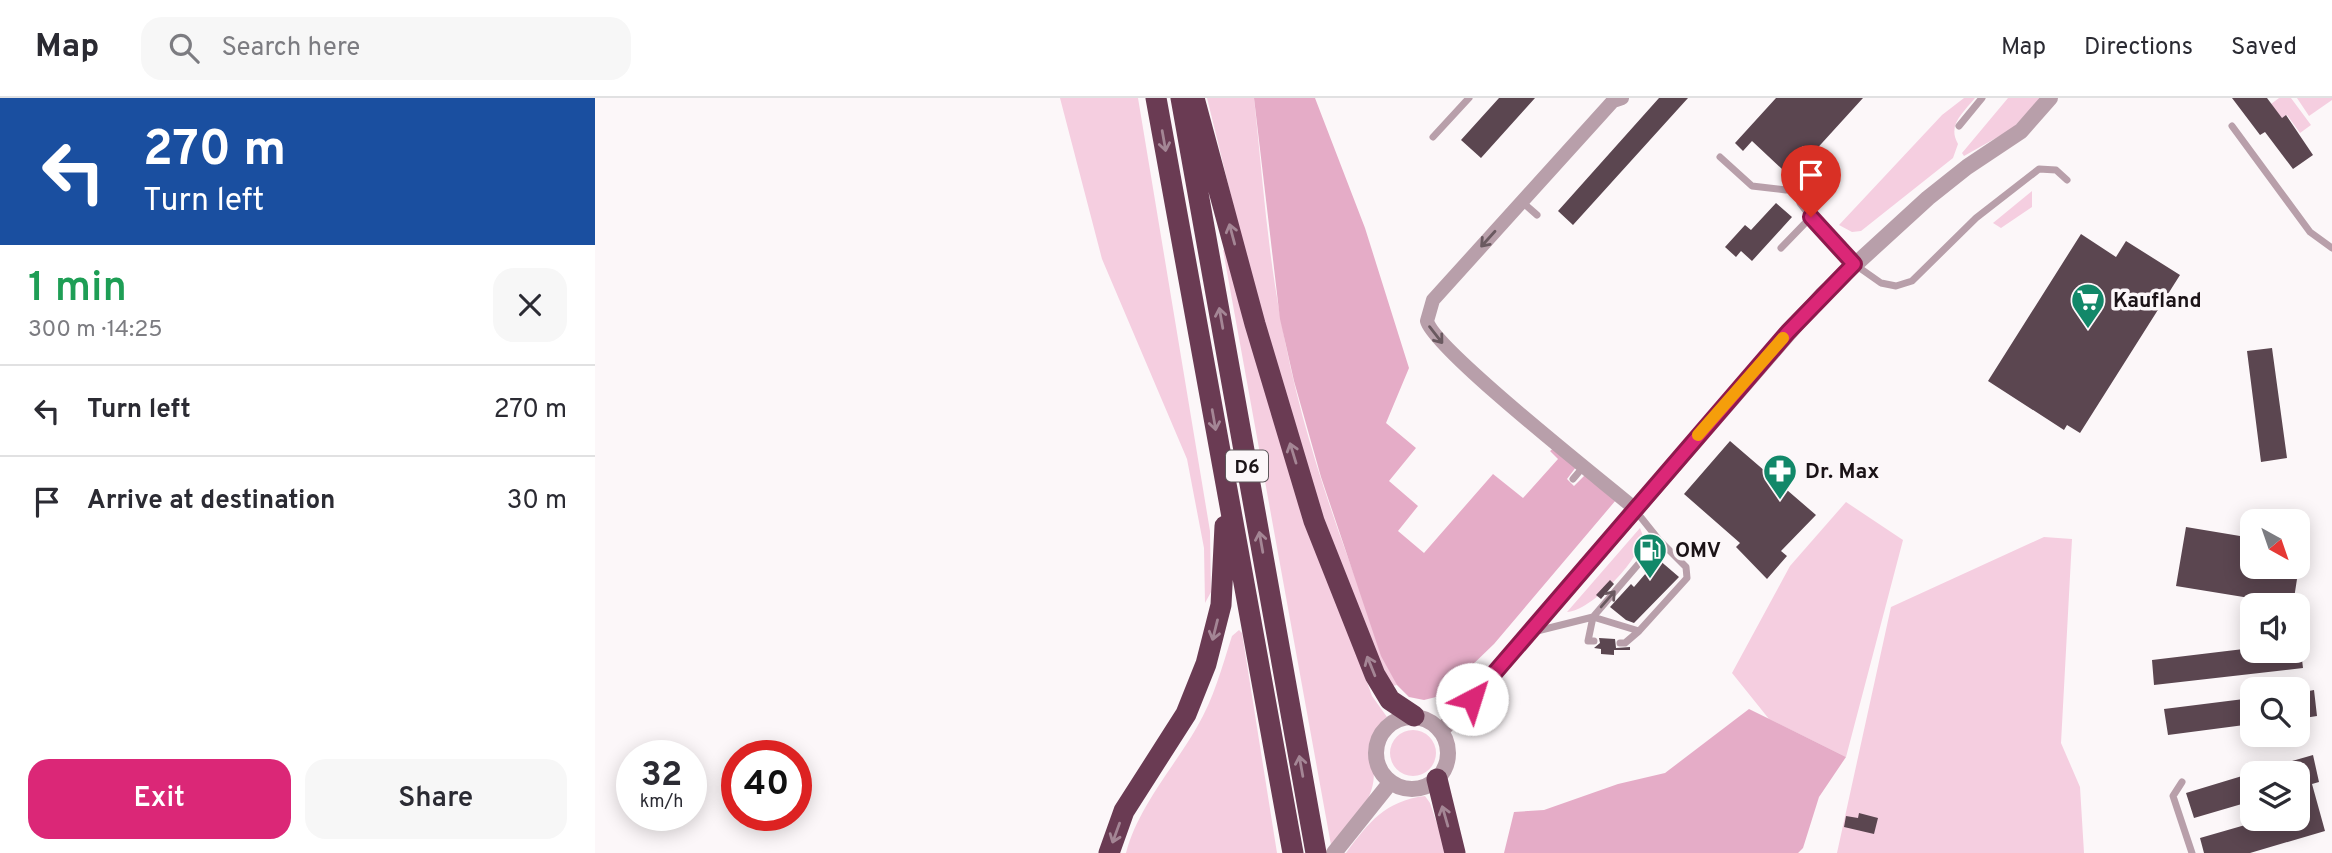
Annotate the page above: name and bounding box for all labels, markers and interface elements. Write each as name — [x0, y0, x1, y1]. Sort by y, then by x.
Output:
search box — [141, 17, 631, 80]
text: Map — [35, 27, 99, 69]
icon: search — [165, 29, 203, 67]
text: Search here — [221, 32, 360, 65]
text: Map — [2001, 33, 2046, 63]
text: Directions — [2084, 33, 2193, 63]
text: Saved — [2231, 33, 2297, 63]
text: 270 m — [143, 121, 286, 183]
icon: left — [28, 126, 119, 217]
one-way arrow — [1158, 129, 1171, 152]
pin — [1781, 145, 1841, 217]
icon: arrive — [1792, 156, 1830, 194]
text: Turn left — [143, 182, 264, 222]
one-way arrow — [1225, 223, 1238, 245]
one-way arrow — [1480, 230, 1496, 248]
text: 1 min — [28, 263, 127, 316]
button: close — [493, 268, 567, 342]
supermarket icon: Kaufland — [2069, 281, 2107, 330]
place label: Kaufland — [2113, 288, 2202, 315]
one-way arrow — [1213, 307, 1227, 330]
text: 300 m · 14:25 — [28, 316, 163, 345]
one-way arrow — [1428, 325, 1443, 343]
icon: left — [28, 392, 66, 430]
text: Turn left — [87, 394, 191, 427]
text: 270 m — [494, 394, 567, 427]
one-way arrow — [1208, 408, 1221, 431]
one-way arrow — [1286, 442, 1299, 464]
road number: D6 — [1226, 450, 1268, 482]
pharmacy icon: Dr. Max — [1761, 452, 1799, 501]
place label: Dr. Max — [1805, 459, 1879, 486]
icon: arrive — [28, 483, 66, 521]
text: Arrive at destination — [87, 485, 335, 518]
text: 30 m — [507, 485, 567, 518]
north arrow — [2240, 509, 2310, 579]
map controls — [2240, 509, 2310, 831]
one-way arrow — [1253, 531, 1267, 554]
fuel station icon: OMV — [1631, 531, 1669, 580]
place label: OMV — [1675, 538, 1721, 565]
one-way arrow — [1600, 590, 1616, 608]
button: sound — [2240, 593, 2310, 663]
one-way arrow — [1208, 618, 1221, 641]
one-way arrow — [1364, 656, 1377, 677]
position arrow — [1435, 662, 1509, 736]
button: search — [2240, 677, 2310, 747]
speed limit sign: 40 — [721, 740, 812, 831]
text: 32 — [641, 754, 682, 798]
one-way arrow — [1294, 755, 1307, 778]
button: Exit — [28, 759, 291, 839]
button: Share — [305, 759, 567, 839]
button: layers — [2240, 761, 2310, 831]
text: km/h — [640, 791, 683, 814]
one-way arrow — [1437, 806, 1450, 828]
one-way arrow — [1109, 821, 1121, 843]

